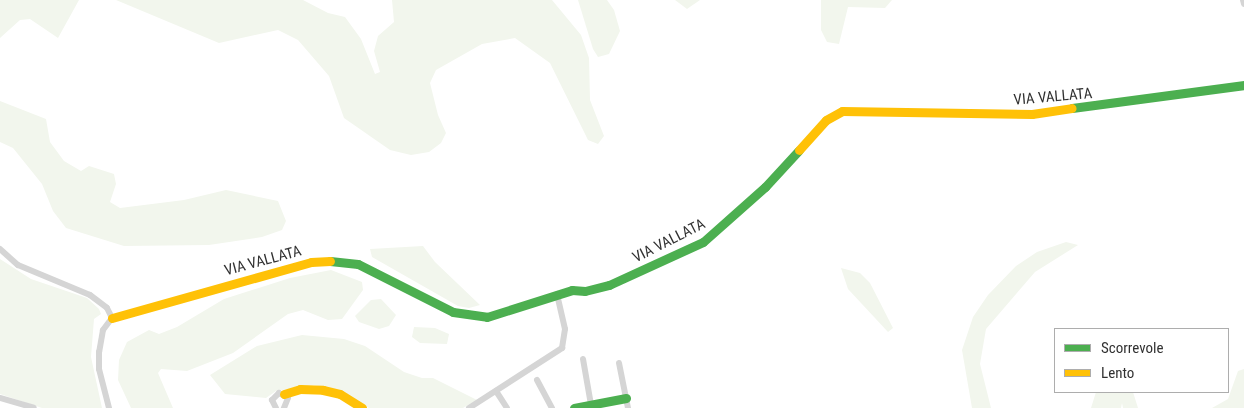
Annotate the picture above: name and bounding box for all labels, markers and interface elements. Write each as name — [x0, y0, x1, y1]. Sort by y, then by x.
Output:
street label: VIA VALLATA — [1013, 85, 1093, 109]
street label: VIA VALLATA — [630, 215, 708, 267]
street label: VIA VALLATA — [223, 242, 303, 280]
legend — [1054, 328, 1229, 393]
text: Scorrevole — [1101, 339, 1163, 357]
text: Lento — [1101, 364, 1134, 382]

